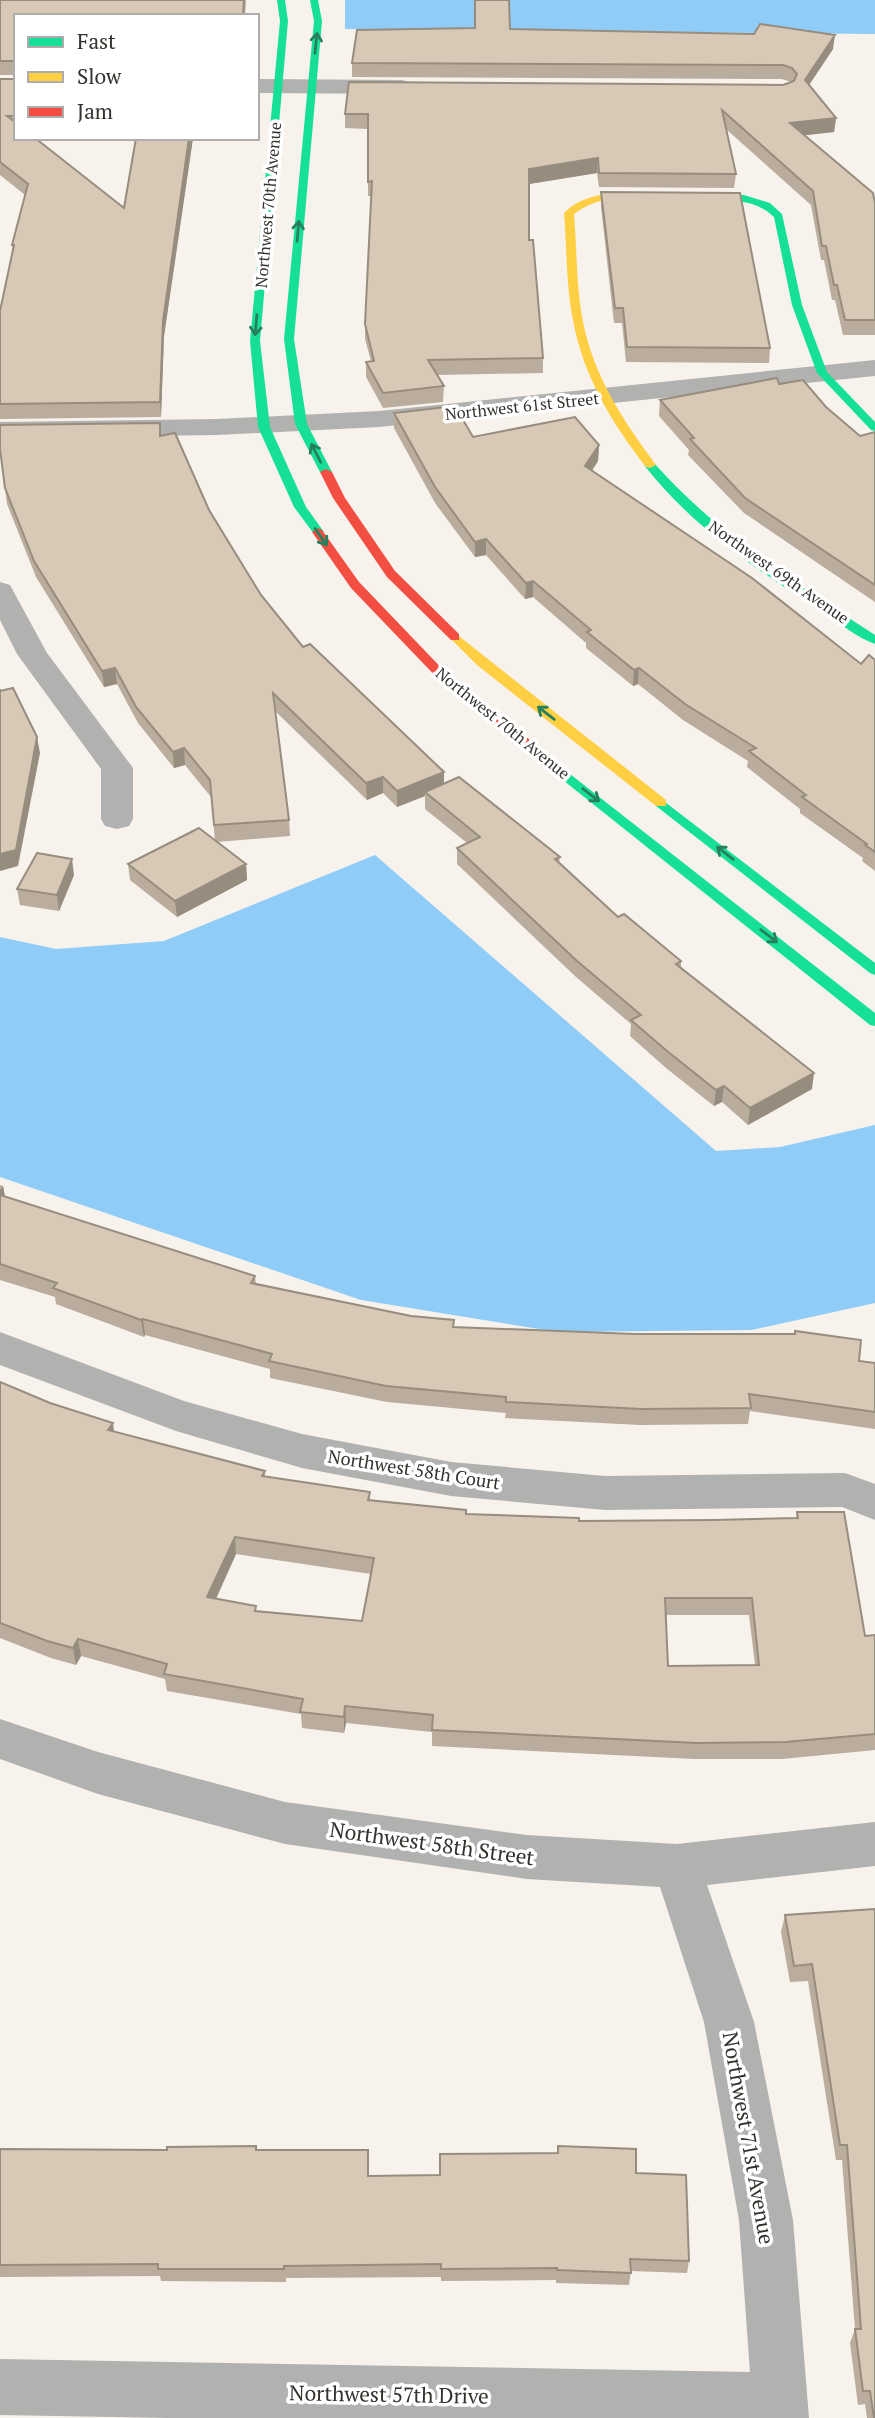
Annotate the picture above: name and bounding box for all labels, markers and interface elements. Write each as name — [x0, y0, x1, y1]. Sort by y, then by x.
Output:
legend — [14, 14, 259, 140]
text: Fast — [77, 27, 116, 55]
one-way arrow — [310, 32, 323, 55]
text: Slow — [77, 62, 122, 90]
text: Jam — [77, 97, 113, 125]
street label: Northwest 70th Avenue — [250, 121, 286, 289]
one-way arrow — [292, 220, 305, 243]
one-way arrow — [250, 313, 263, 336]
street label: Northwest 61st Street — [444, 387, 600, 425]
one-way arrow — [309, 444, 323, 464]
street label: Northwest 69th Avenue — [704, 515, 854, 629]
one-way arrow — [314, 527, 328, 546]
street label: Northwest 70th Avenue — [431, 662, 575, 784]
one-way arrow — [537, 705, 555, 720]
one-way arrow — [581, 787, 599, 802]
one-way arrow — [716, 845, 734, 860]
one-way arrow — [759, 929, 777, 944]
street label: Northwest 58th Court — [326, 1444, 502, 1495]
street label: Northwest 58th Street — [328, 1815, 536, 1871]
street label: Northwest 71st Avenue — [717, 2029, 781, 2247]
street label: Northwest 57th Drive — [289, 2378, 489, 2410]

